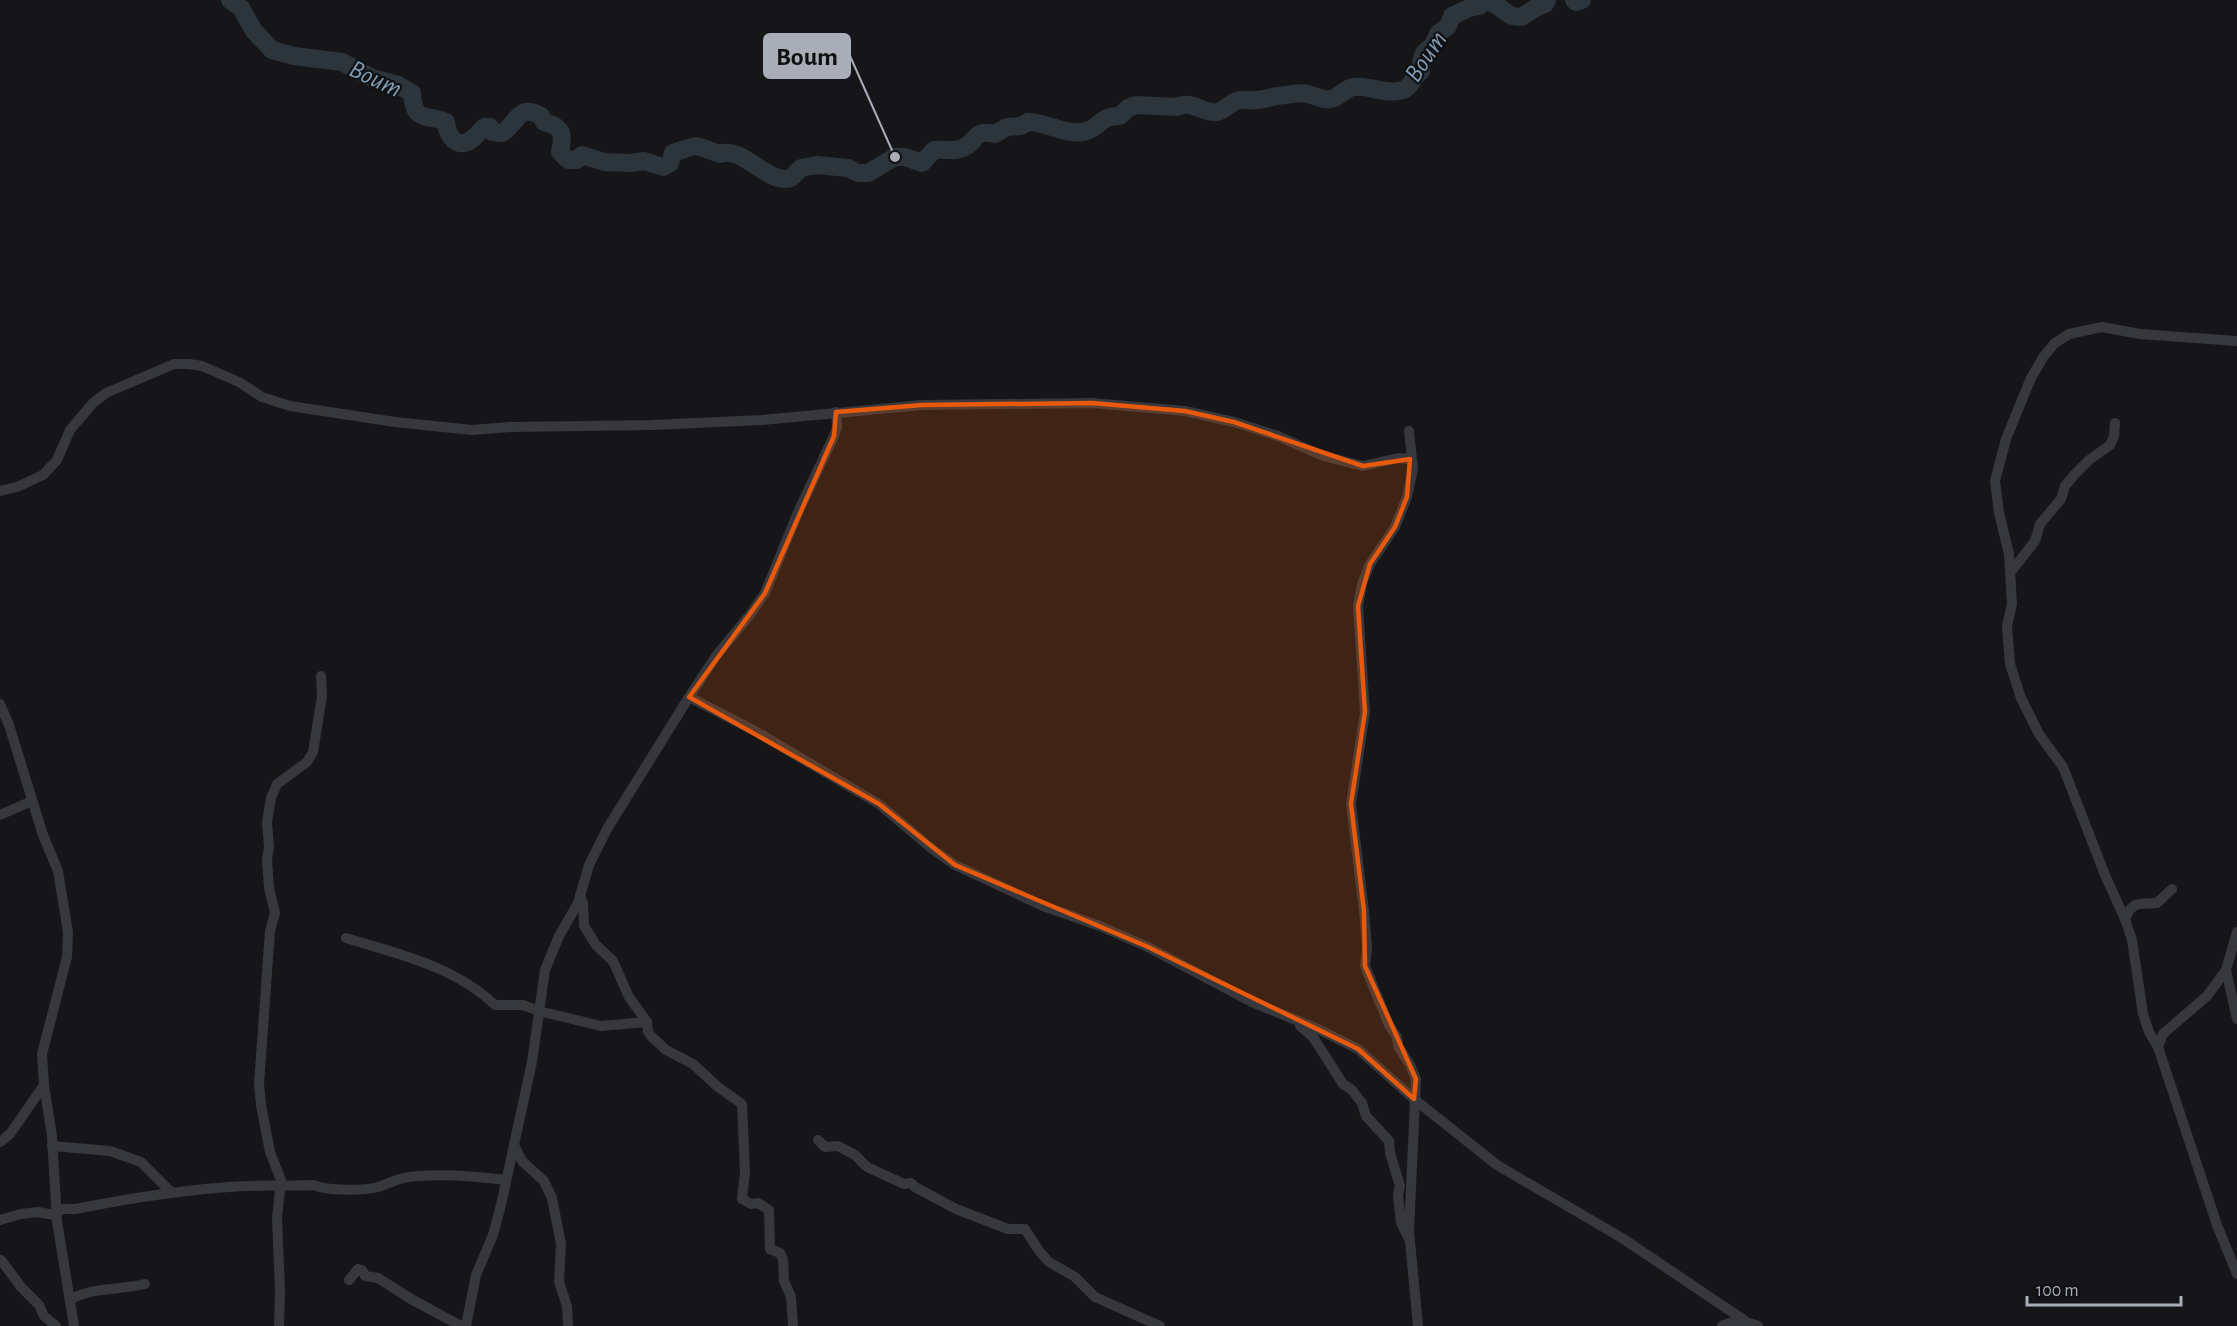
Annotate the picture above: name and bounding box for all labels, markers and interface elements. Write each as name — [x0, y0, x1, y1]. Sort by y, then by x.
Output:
water label: Boum — [1400, 27, 1452, 86]
callout: Boum — [764, 34, 850, 78]
text: Boum — [776, 44, 838, 70]
water label: Boum — [345, 56, 406, 102]
scale bar — [2027, 1269, 2182, 1307]
text: 100 m — [2036, 1282, 2079, 1300]

